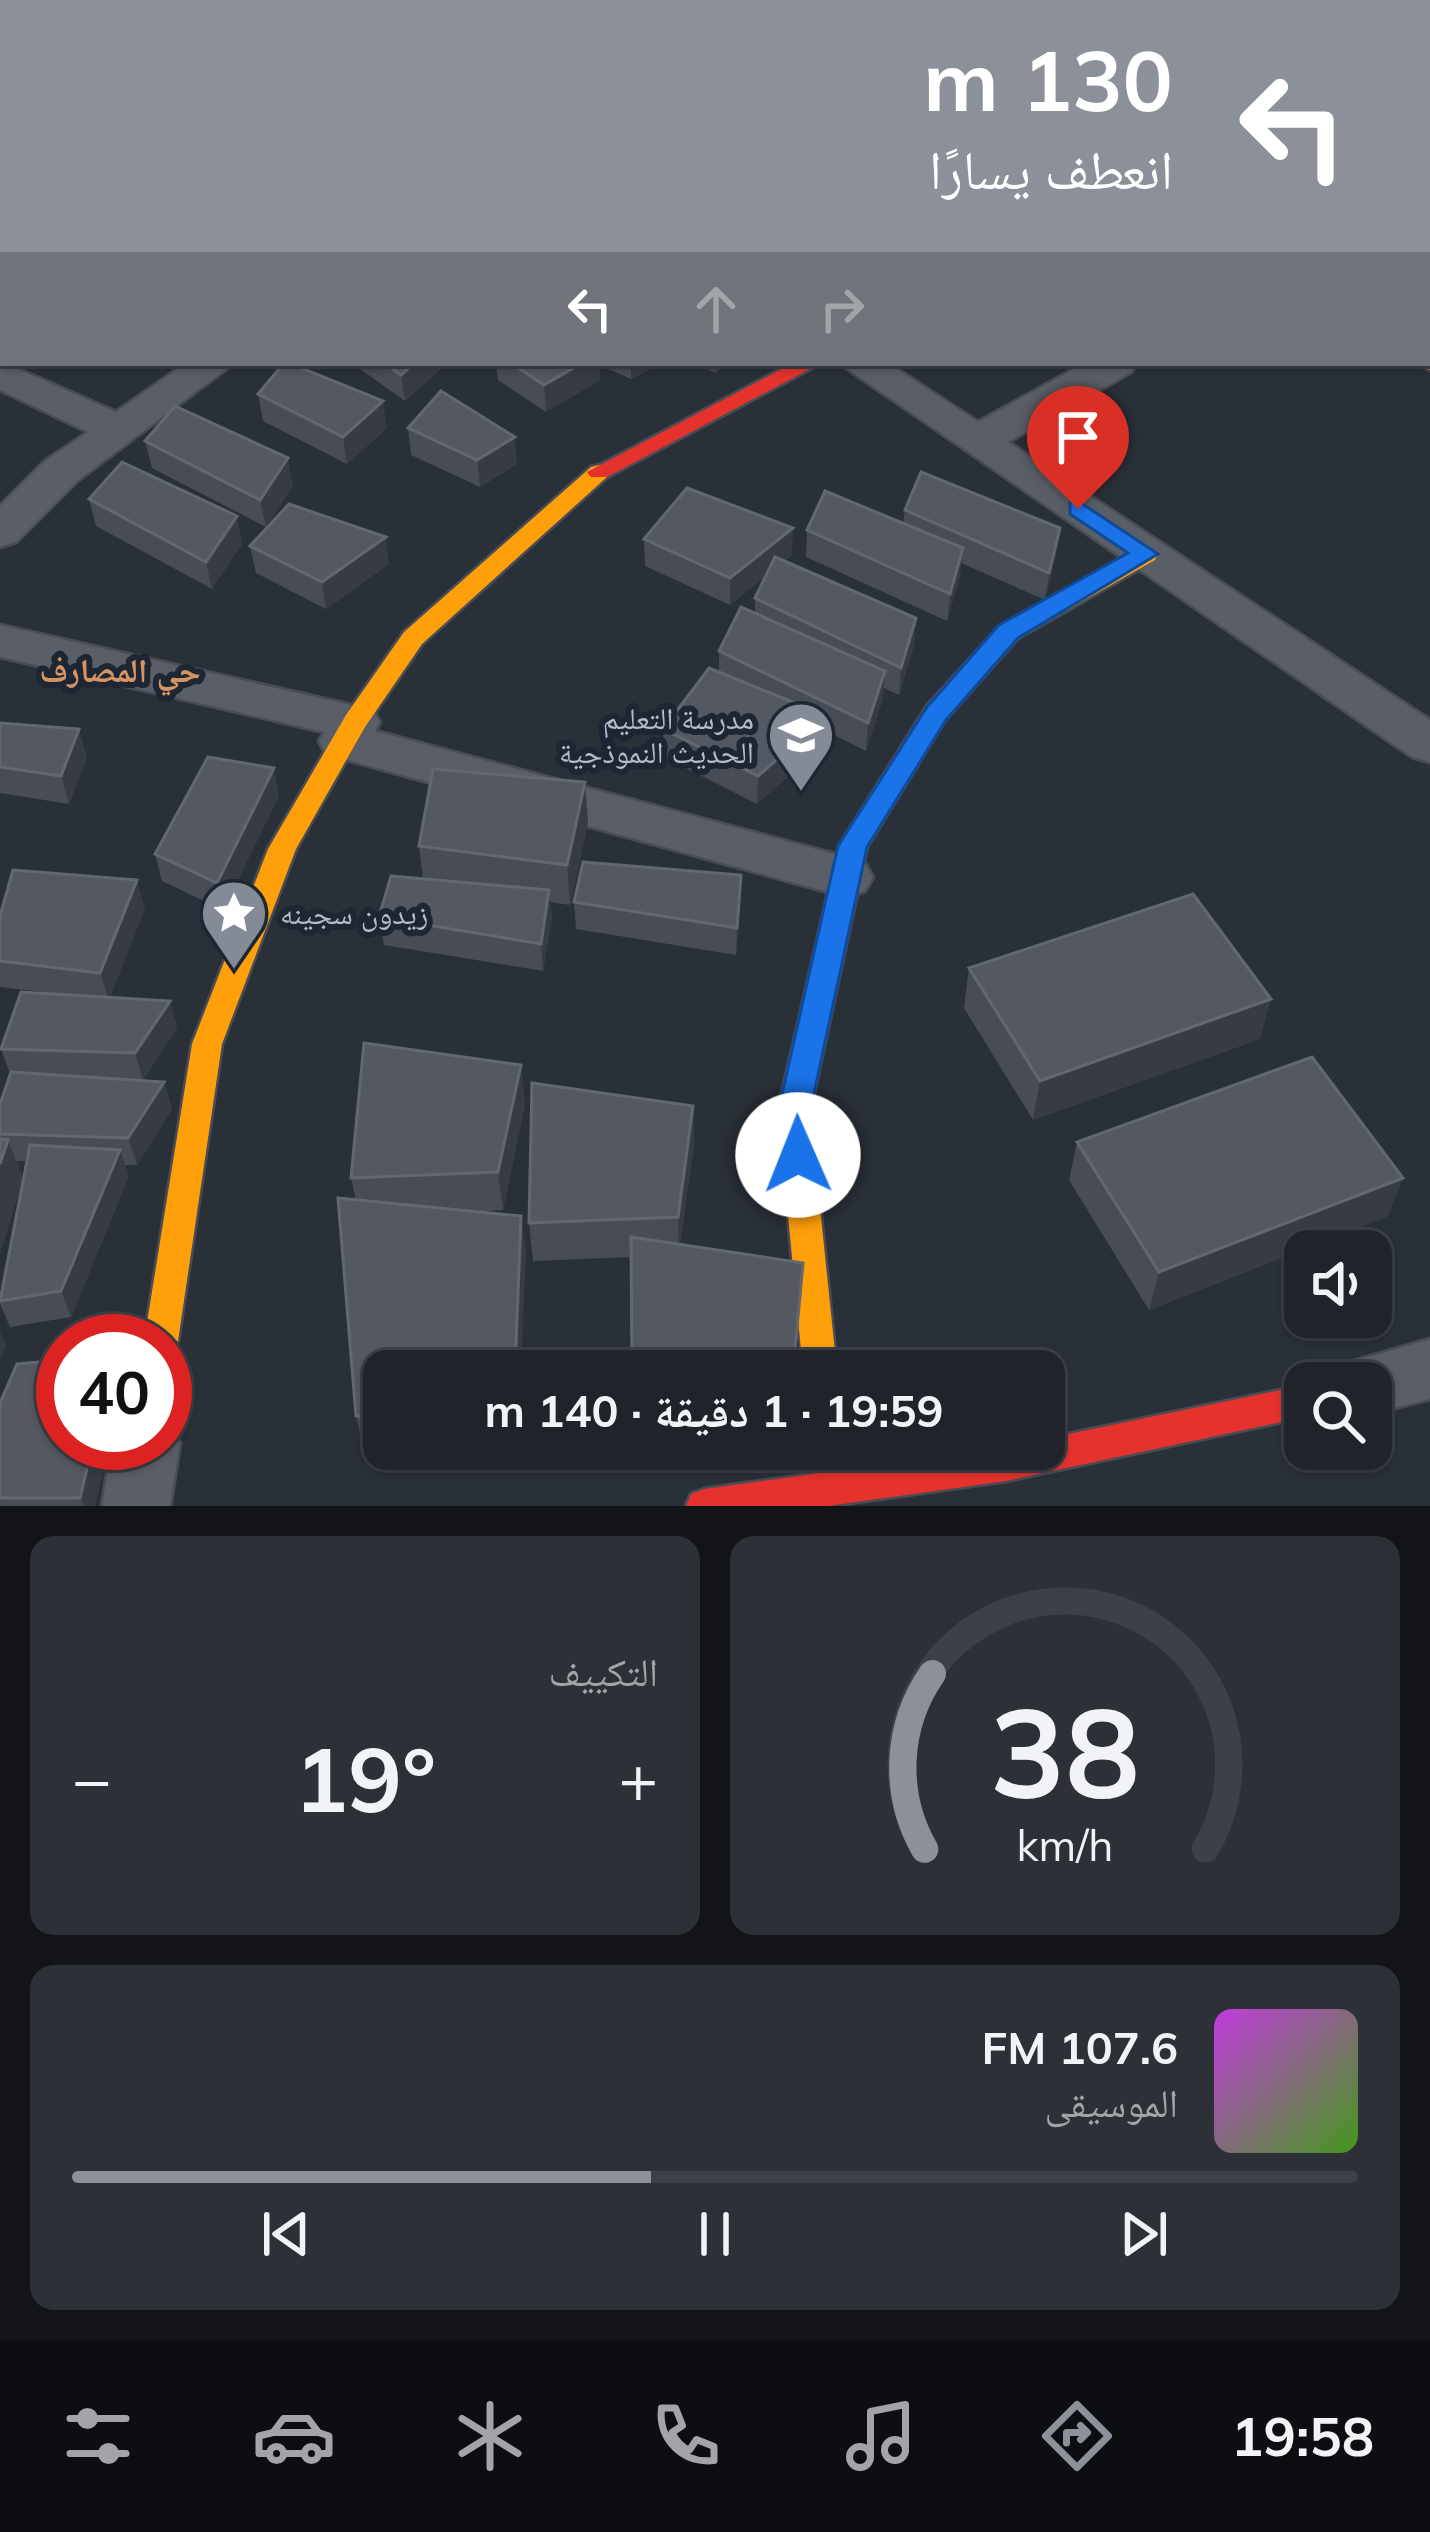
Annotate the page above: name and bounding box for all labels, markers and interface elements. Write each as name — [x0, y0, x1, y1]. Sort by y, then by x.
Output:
text: 130 m — [923, 27, 1173, 132]
icon: left — [1215, 48, 1371, 204]
text: انعطف يسارًا — [929, 135, 1173, 203]
icon: left — [557, 276, 623, 342]
icon: ahead — [683, 276, 749, 342]
icon: right — [809, 276, 875, 342]
pin — [1027, 386, 1129, 509]
icon: arrive — [1045, 404, 1111, 470]
district label: حي المصارف — [39, 649, 201, 696]
place label: مدرسة التعليم الحديث النموذجية — [559, 699, 754, 771]
school or university icon: مدرسة التعليم الحديث النموذجية — [766, 700, 836, 794]
place icon: زيدون سجينه — [199, 878, 269, 972]
place label: زيدون سجينه — [280, 894, 428, 932]
position arrow — [735, 1092, 861, 1218]
map controls — [1284, 1230, 1392, 1470]
button: sound — [1284, 1230, 1392, 1338]
speed limit sign: 40 — [36, 1314, 192, 1470]
button: search — [1284, 1362, 1392, 1470]
text: 19:59 · 1 دقيقة · 140 m — [485, 1382, 943, 1438]
text: التكييف — [549, 1647, 658, 1696]
text: 38 — [990, 1673, 1140, 1829]
text: 19° — [294, 1722, 436, 1835]
text: − — [72, 1737, 112, 1820]
text: + — [618, 1737, 658, 1820]
text: km/h — [1016, 1817, 1114, 1871]
text: 107.6 FM — [982, 2019, 1178, 2075]
text: الموسيقى — [1045, 2078, 1178, 2127]
icon: previous — [253, 2201, 319, 2267]
icon: pause — [682, 2201, 748, 2267]
icon: next — [1111, 2201, 1177, 2267]
icon: filters — [56, 2394, 140, 2478]
icon: car — [252, 2394, 336, 2478]
icon: climate — [448, 2394, 532, 2478]
icon: phone — [644, 2394, 728, 2478]
icon: music — [839, 2394, 923, 2478]
icon: directions — [1035, 2394, 1119, 2478]
text: 19:58 — [1231, 2402, 1374, 2470]

